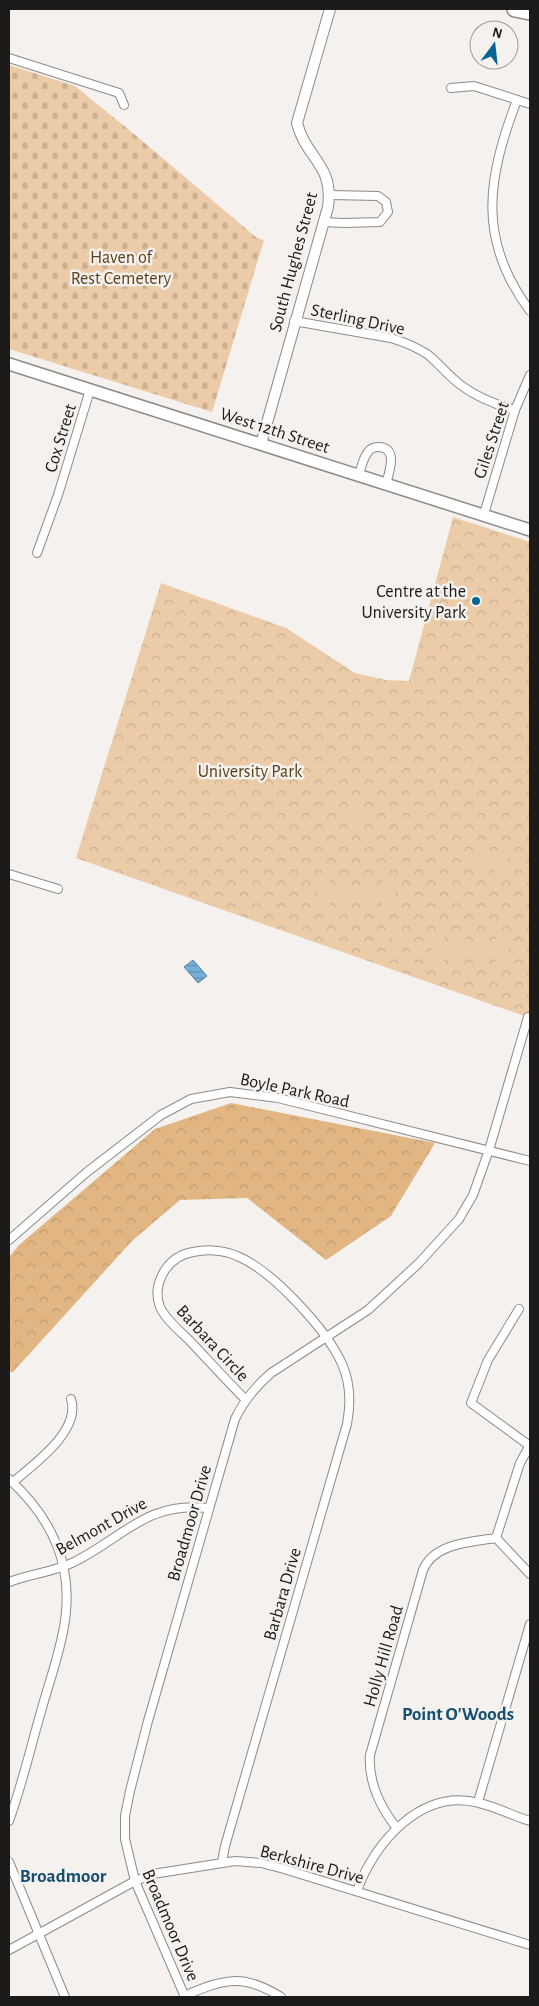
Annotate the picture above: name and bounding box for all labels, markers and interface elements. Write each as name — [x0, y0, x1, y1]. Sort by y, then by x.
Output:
north arrow — [469, 20, 519, 70]
text: N — [491, 25, 504, 41]
street label: South Hughes Street — [267, 190, 321, 334]
park label: Haven of Rest Cemetery — [71, 249, 172, 288]
street label: Sterling Drive — [309, 301, 406, 339]
street label: Giles Street — [471, 399, 513, 481]
street label: Cox Street — [42, 402, 80, 475]
street label: West 12th Street — [218, 405, 332, 457]
place label: Centre at the University Park — [362, 583, 467, 622]
marker: Centre at the University Park — [470, 595, 482, 607]
park label: University Park — [198, 763, 303, 781]
street label: Boyle Park Road — [238, 1071, 351, 1111]
street label: Barbara Circle — [173, 1302, 252, 1385]
street label: Broadmoor Drive — [165, 1463, 215, 1583]
street label: Belmont Drive — [53, 1495, 150, 1559]
street label: Barbara Drive — [261, 1546, 305, 1643]
street label: Holly Hill Road — [361, 1603, 407, 1709]
district label: Point O'Woods — [402, 1705, 514, 1724]
street label: Berkshire Drive — [258, 1842, 366, 1887]
district label: Broadmoor — [20, 1867, 107, 1886]
street label: Broadmoor Drive — [138, 1867, 202, 1984]

